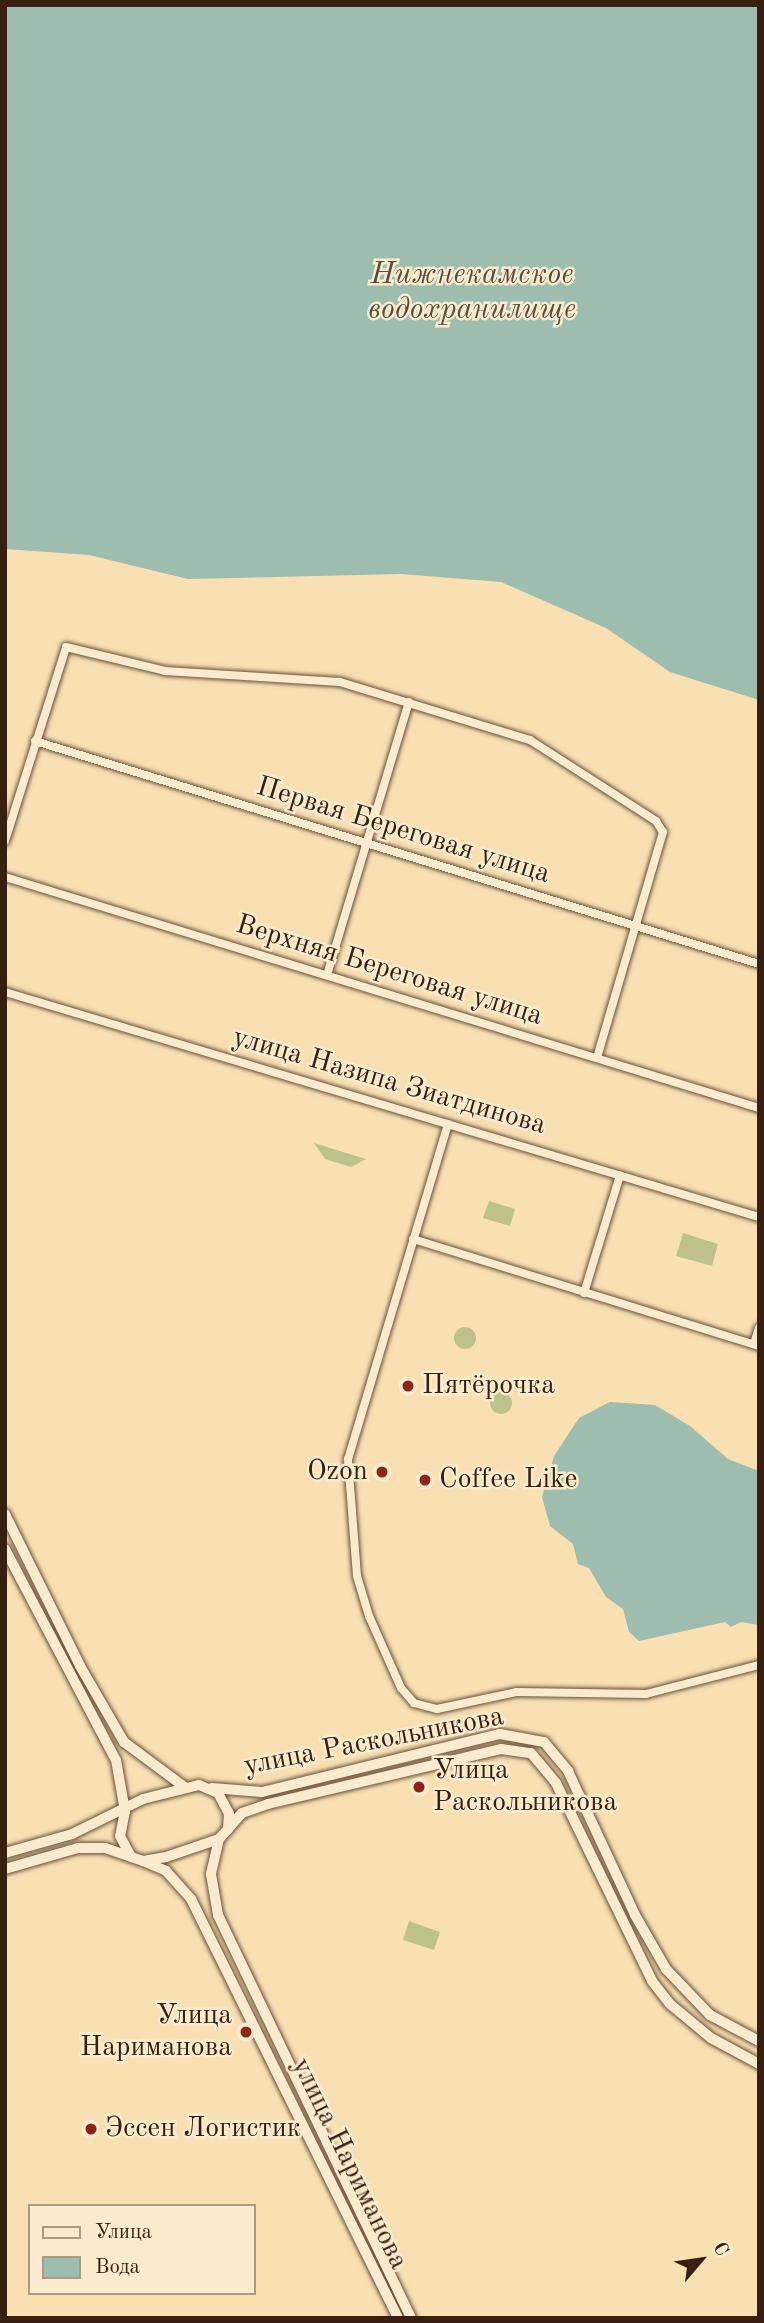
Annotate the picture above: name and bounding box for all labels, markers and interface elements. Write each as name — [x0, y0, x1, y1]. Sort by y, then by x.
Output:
water label: Нижнекамское водохранилище — [368, 257, 576, 328]
street label: Первая Береговая улица — [252, 770, 554, 892]
street label: Верхняя Береговая улица — [232, 908, 546, 1034]
street label: улица Назипа Зиатдинова — [228, 1021, 550, 1143]
place label: Пятёрочка — [422, 1369, 555, 1403]
marker: Пятёрочка — [400, 1378, 416, 1394]
place label: Ozon — [307, 1455, 368, 1489]
place label: Coffee Like — [439, 1463, 577, 1497]
marker: Ozon — [374, 1464, 390, 1480]
marker: Coffee Like — [417, 1472, 433, 1488]
street label: улица Раскольникова — [241, 1700, 507, 1784]
place label: Улица Раскольникова — [433, 1754, 617, 1820]
marker: Улица Раскольникова — [411, 1779, 427, 1795]
place label: Улица Нариманова — [80, 1999, 232, 2065]
marker: Улица Нариманова — [238, 2024, 254, 2040]
street label: улица Нариманова — [283, 2053, 415, 2275]
place label: Эссен Логистик — [105, 2112, 301, 2146]
marker: Эссен Логистик — [83, 2121, 99, 2137]
legend — [28, 2204, 256, 2295]
text: Улица — [95, 2222, 152, 2243]
north arrow — [666, 2225, 736, 2295]
text: С — [708, 2239, 731, 2260]
text: Вода — [95, 2257, 140, 2278]

